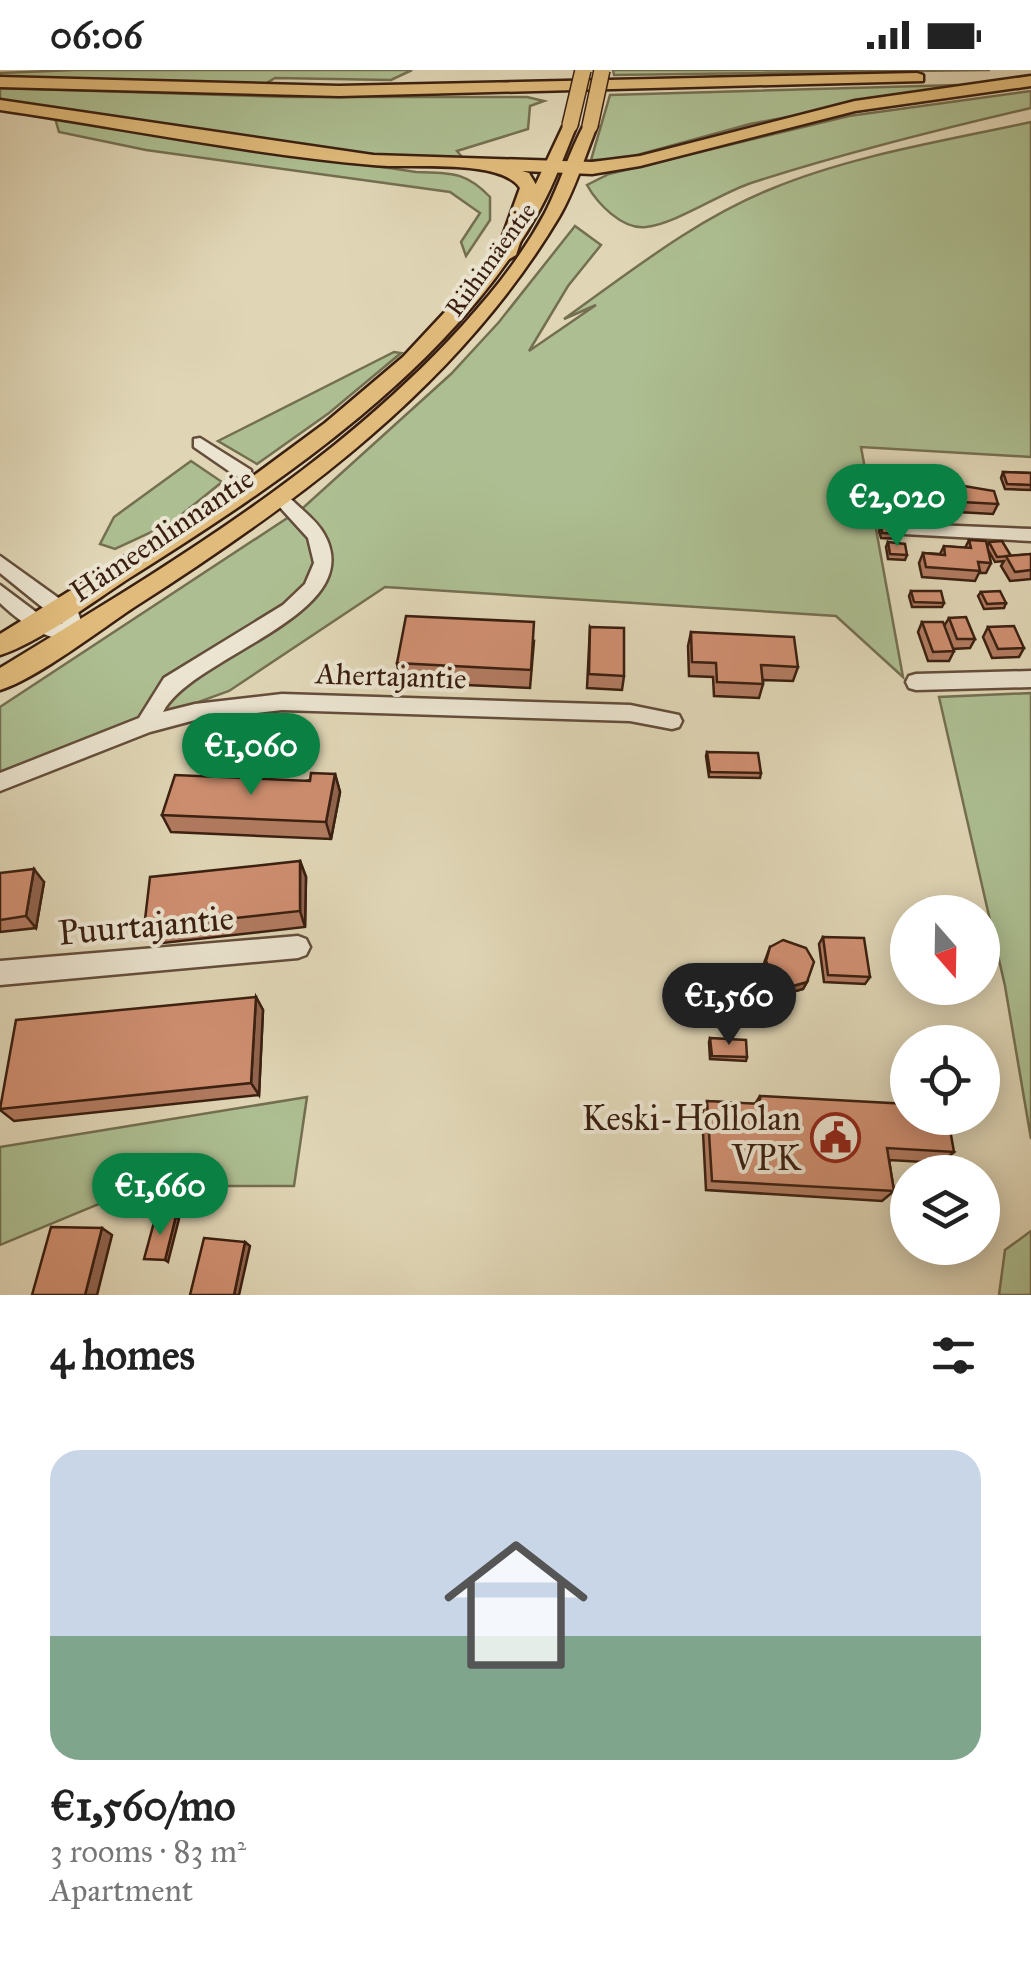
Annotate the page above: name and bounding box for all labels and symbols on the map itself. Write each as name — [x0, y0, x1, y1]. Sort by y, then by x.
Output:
street label: Riihimäentie — [439, 196, 542, 322]
street label: Hämeenlinnantie — [63, 460, 261, 610]
pin: €2,020 — [816, 464, 978, 549]
street label: Ahertajantie — [313, 655, 467, 697]
pin: €1,060 — [170, 713, 332, 798]
north arrow — [890, 895, 1000, 1005]
street label: Puurtajantie — [56, 896, 236, 955]
pin: €1,560 — [648, 963, 810, 1048]
place label: Keski-Hollolan VPK — [582, 1097, 802, 1180]
public building icon: Keski-Hollolan VPK — [810, 1112, 862, 1164]
pin: €1,660 — [79, 1153, 241, 1238]

